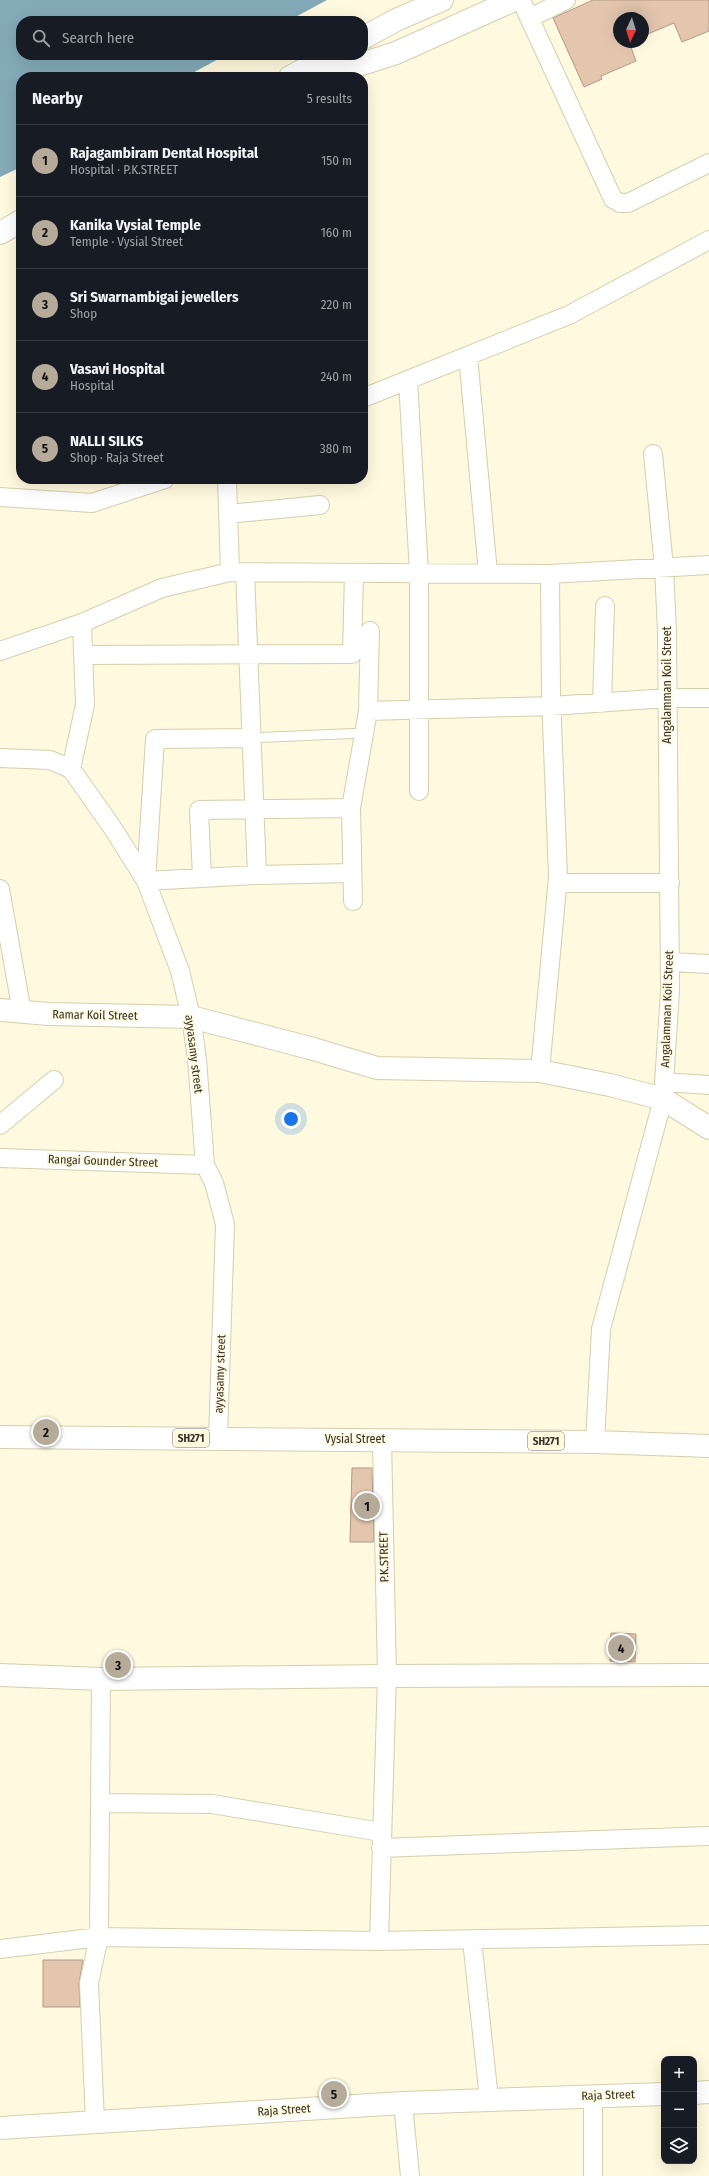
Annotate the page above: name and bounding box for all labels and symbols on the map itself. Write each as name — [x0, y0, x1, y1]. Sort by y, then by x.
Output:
north arrow — [613, 12, 649, 48]
street label: Angalamman Koil Street — [660, 626, 674, 744]
street label: Angalamman Koil Street — [658, 950, 676, 1068]
street label: Ramar Koil Street — [52, 1007, 138, 1023]
street label: ayyasamy street — [182, 1014, 206, 1094]
your location — [281, 1109, 301, 1129]
street label: Rangai Gounder Street — [48, 1152, 158, 1170]
street label: ayyasamy street — [212, 1334, 228, 1414]
pin: 2 — [33, 1417, 59, 1447]
road number: SH271 — [173, 1429, 209, 1447]
street label: Vysial Street — [325, 1432, 385, 1446]
road number: SH271 — [528, 1432, 564, 1450]
pin: 1 — [354, 1491, 380, 1521]
street label: P.K.STREET — [377, 1531, 391, 1583]
pin: 4 — [608, 1633, 634, 1663]
pin: 3 — [105, 1650, 131, 1680]
pin: 5 — [321, 2079, 347, 2109]
street label: Raja Street — [581, 2087, 635, 2103]
street label: Raja Street — [257, 2101, 311, 2119]

